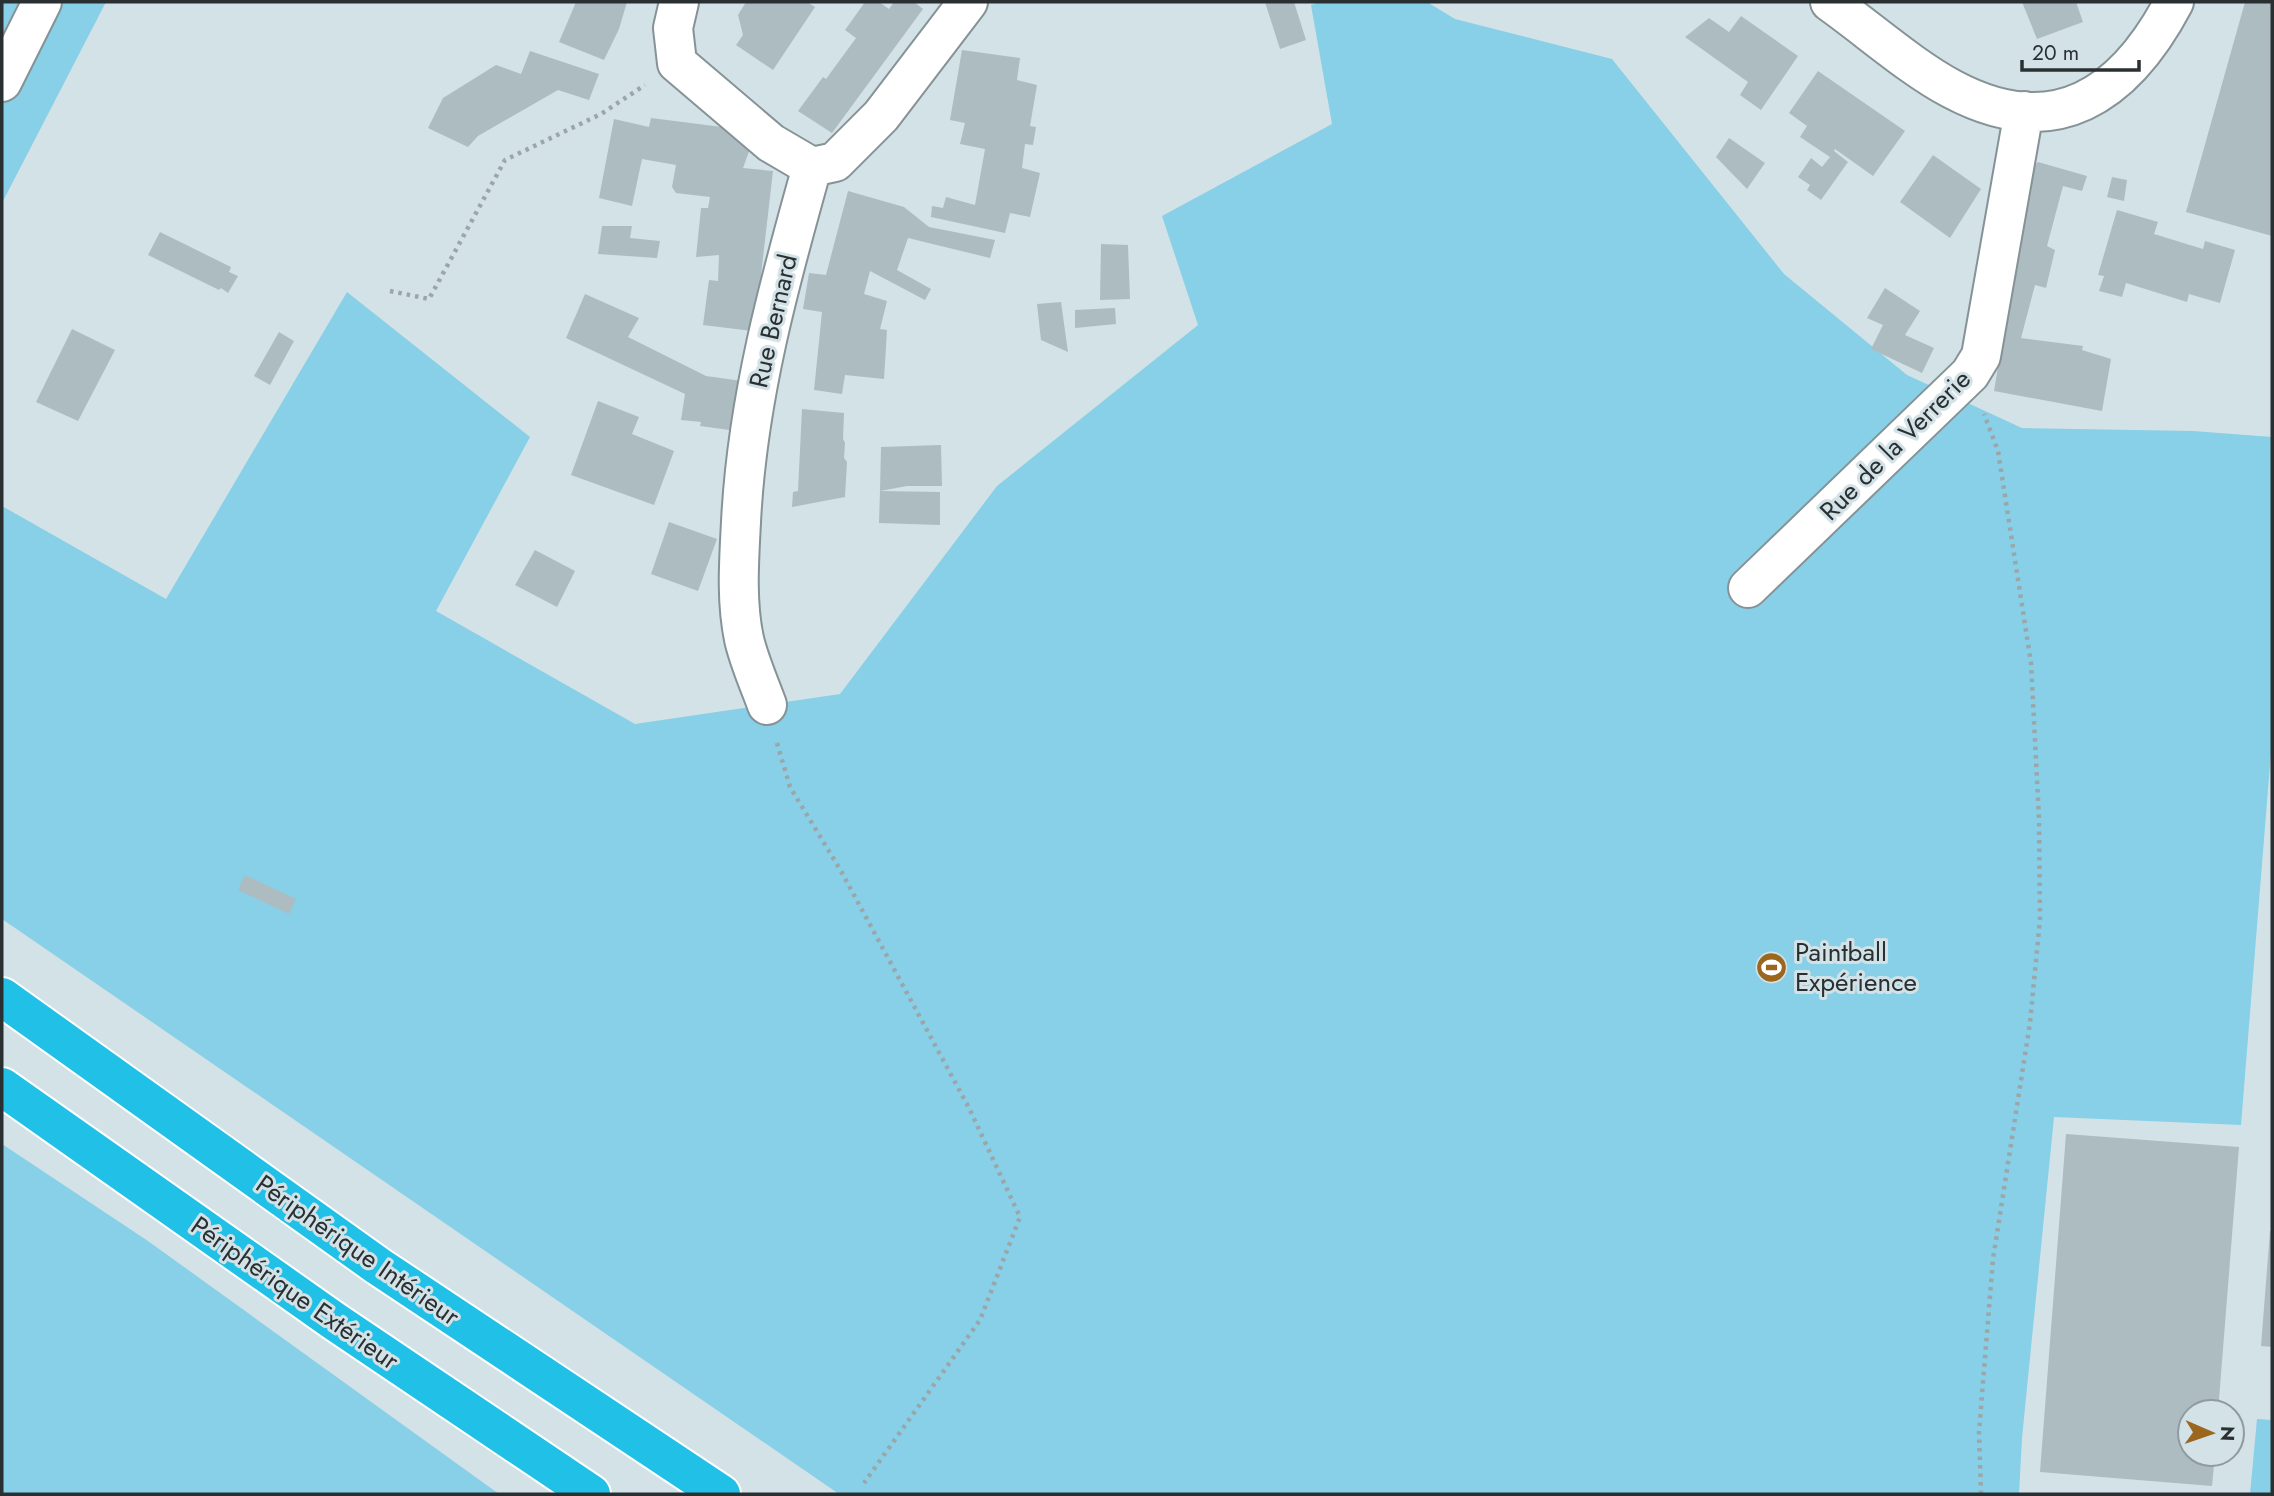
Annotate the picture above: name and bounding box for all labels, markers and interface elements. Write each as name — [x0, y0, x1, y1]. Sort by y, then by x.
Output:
scale bar — [2022, 28, 2139, 72]
text: 20 m — [2032, 38, 2079, 68]
street label: Rue Bernard — [739, 250, 807, 392]
street label: Rue de la Verrerie — [1811, 361, 1979, 529]
place label: Paintball Expérience — [1795, 933, 1917, 1001]
sports icon: Paintball Expérience — [1755, 950, 1789, 984]
street label: Périphérique Intérieur — [248, 1165, 468, 1335]
street label: Périphérique Extérieur — [183, 1207, 407, 1379]
north arrow — [2176, 1398, 2246, 1468]
text: N — [2214, 1426, 2241, 1442]

